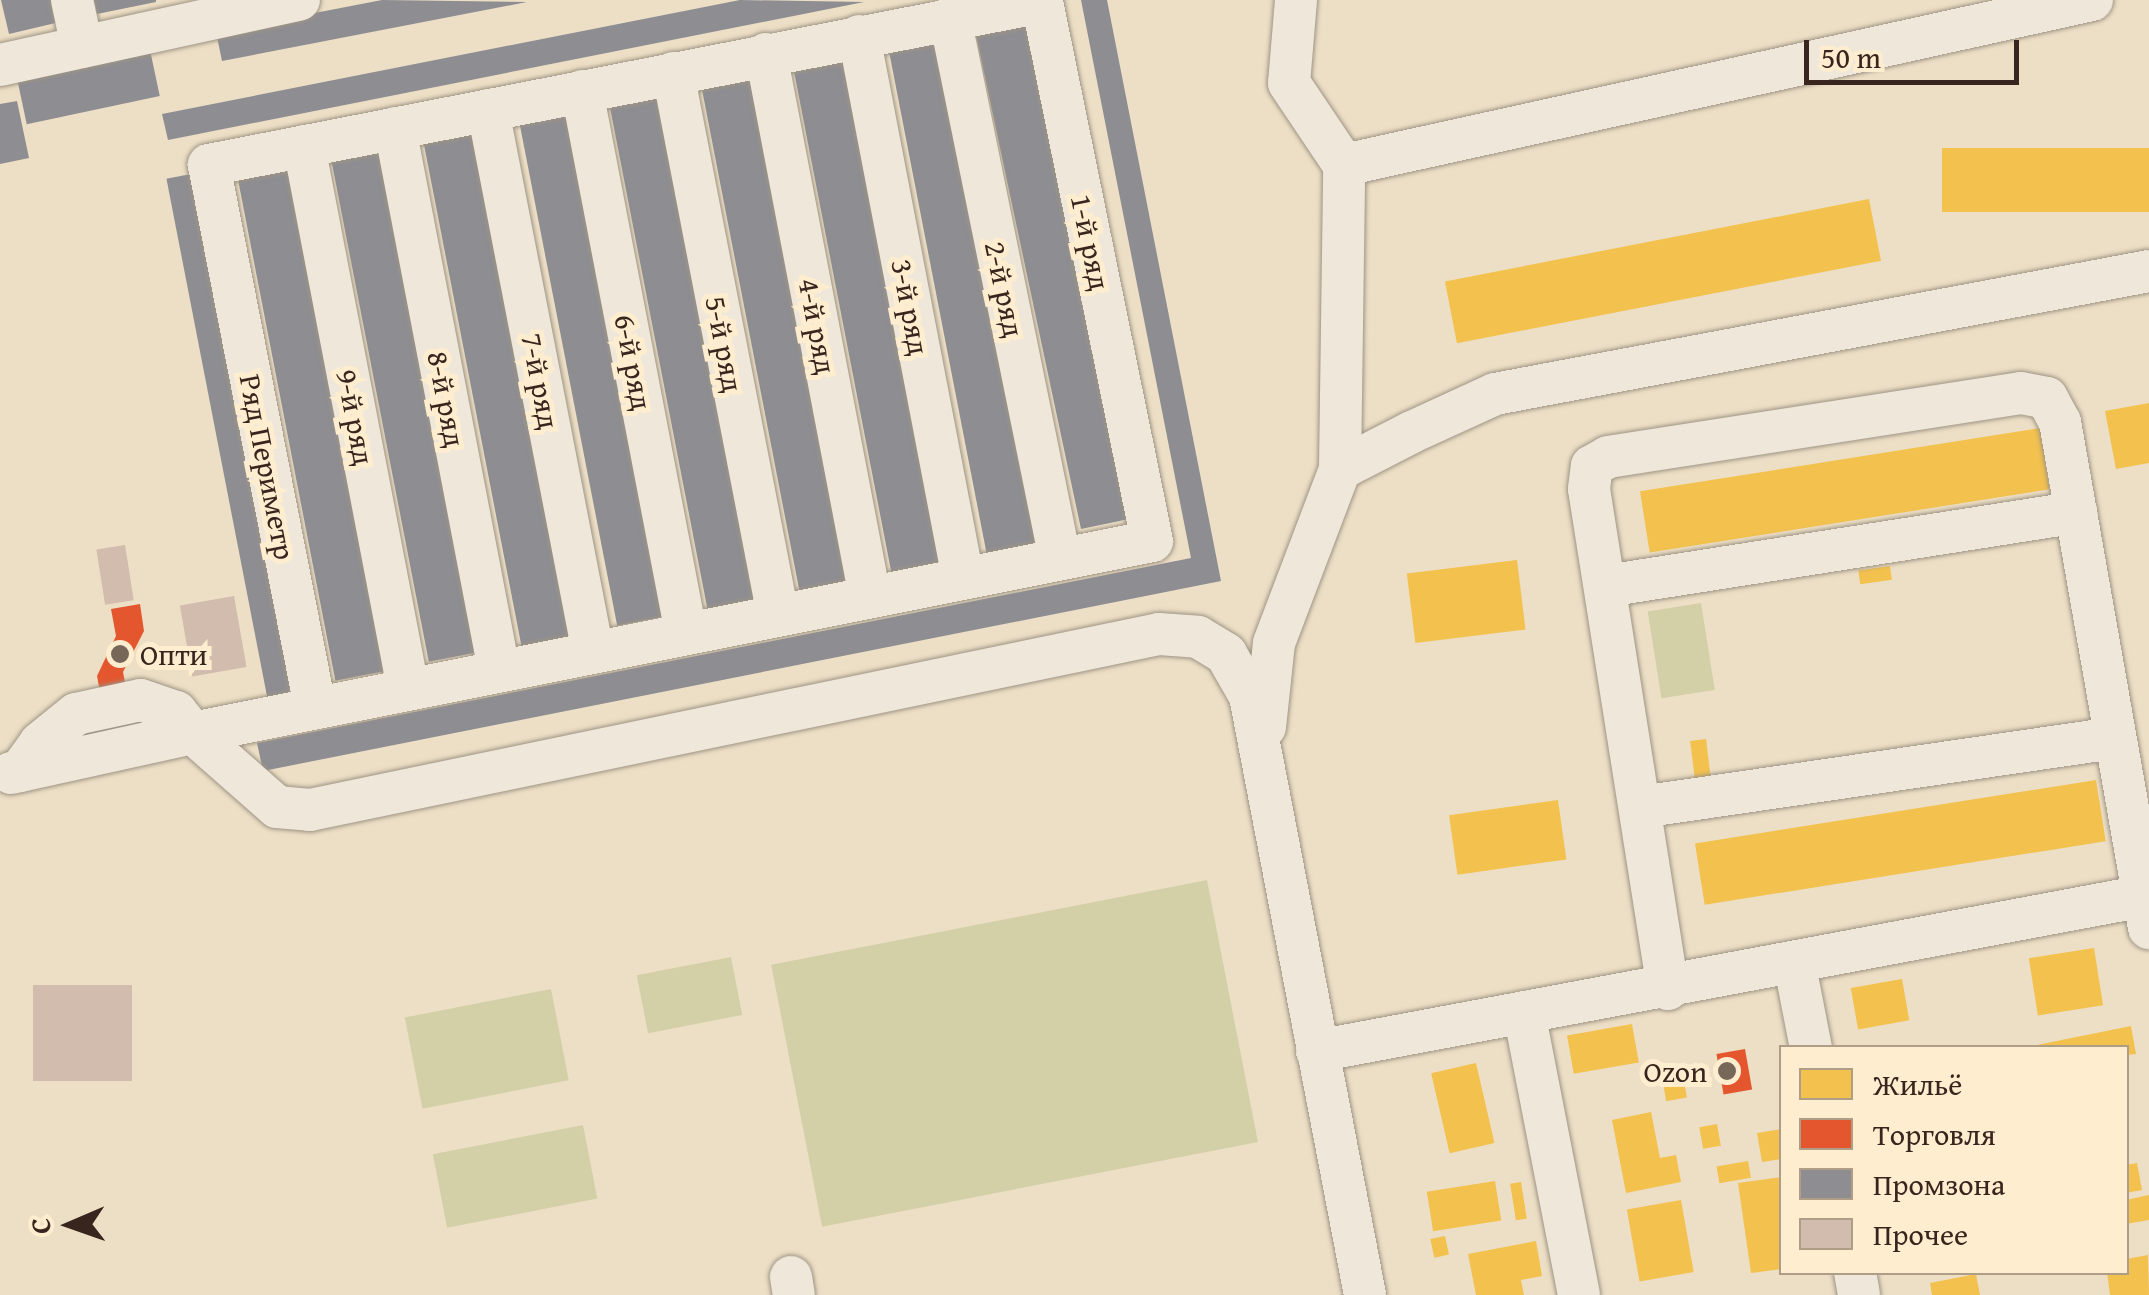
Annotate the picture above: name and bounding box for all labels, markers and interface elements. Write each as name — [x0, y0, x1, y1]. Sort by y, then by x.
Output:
scale bar — [1809, 20, 2024, 82]
text: 50 m — [1821, 35, 1881, 79]
street label: 1-й ряд — [1063, 191, 1119, 293]
street label: 2-й ряд — [977, 238, 1033, 340]
street label: 3-й ряд — [884, 256, 938, 358]
street label: 4-й ряд — [791, 275, 845, 377]
street label: 5-й ряд — [698, 293, 752, 395]
street label: 6-й ряд — [607, 311, 661, 413]
street label: 7-й ряд — [514, 330, 568, 432]
street label: 8-й ряд — [420, 348, 474, 450]
street label: 9-й ряд — [329, 366, 383, 468]
street label: Ряд Периметр — [232, 371, 304, 563]
place label: Опти — [140, 636, 207, 672]
marker: Опти — [109, 643, 131, 665]
legend — [1779, 1045, 2129, 1275]
place label: Ozon — [1643, 1053, 1707, 1089]
marker: Ozon — [1716, 1060, 1738, 1082]
text: Жильё — [1873, 1062, 1962, 1106]
text: Торговля — [1873, 1112, 1996, 1156]
text: Промзона — [1873, 1162, 2005, 1206]
north arrow — [20, 1175, 120, 1275]
text: Прочее — [1873, 1212, 1968, 1256]
text: С — [19, 1217, 60, 1235]

